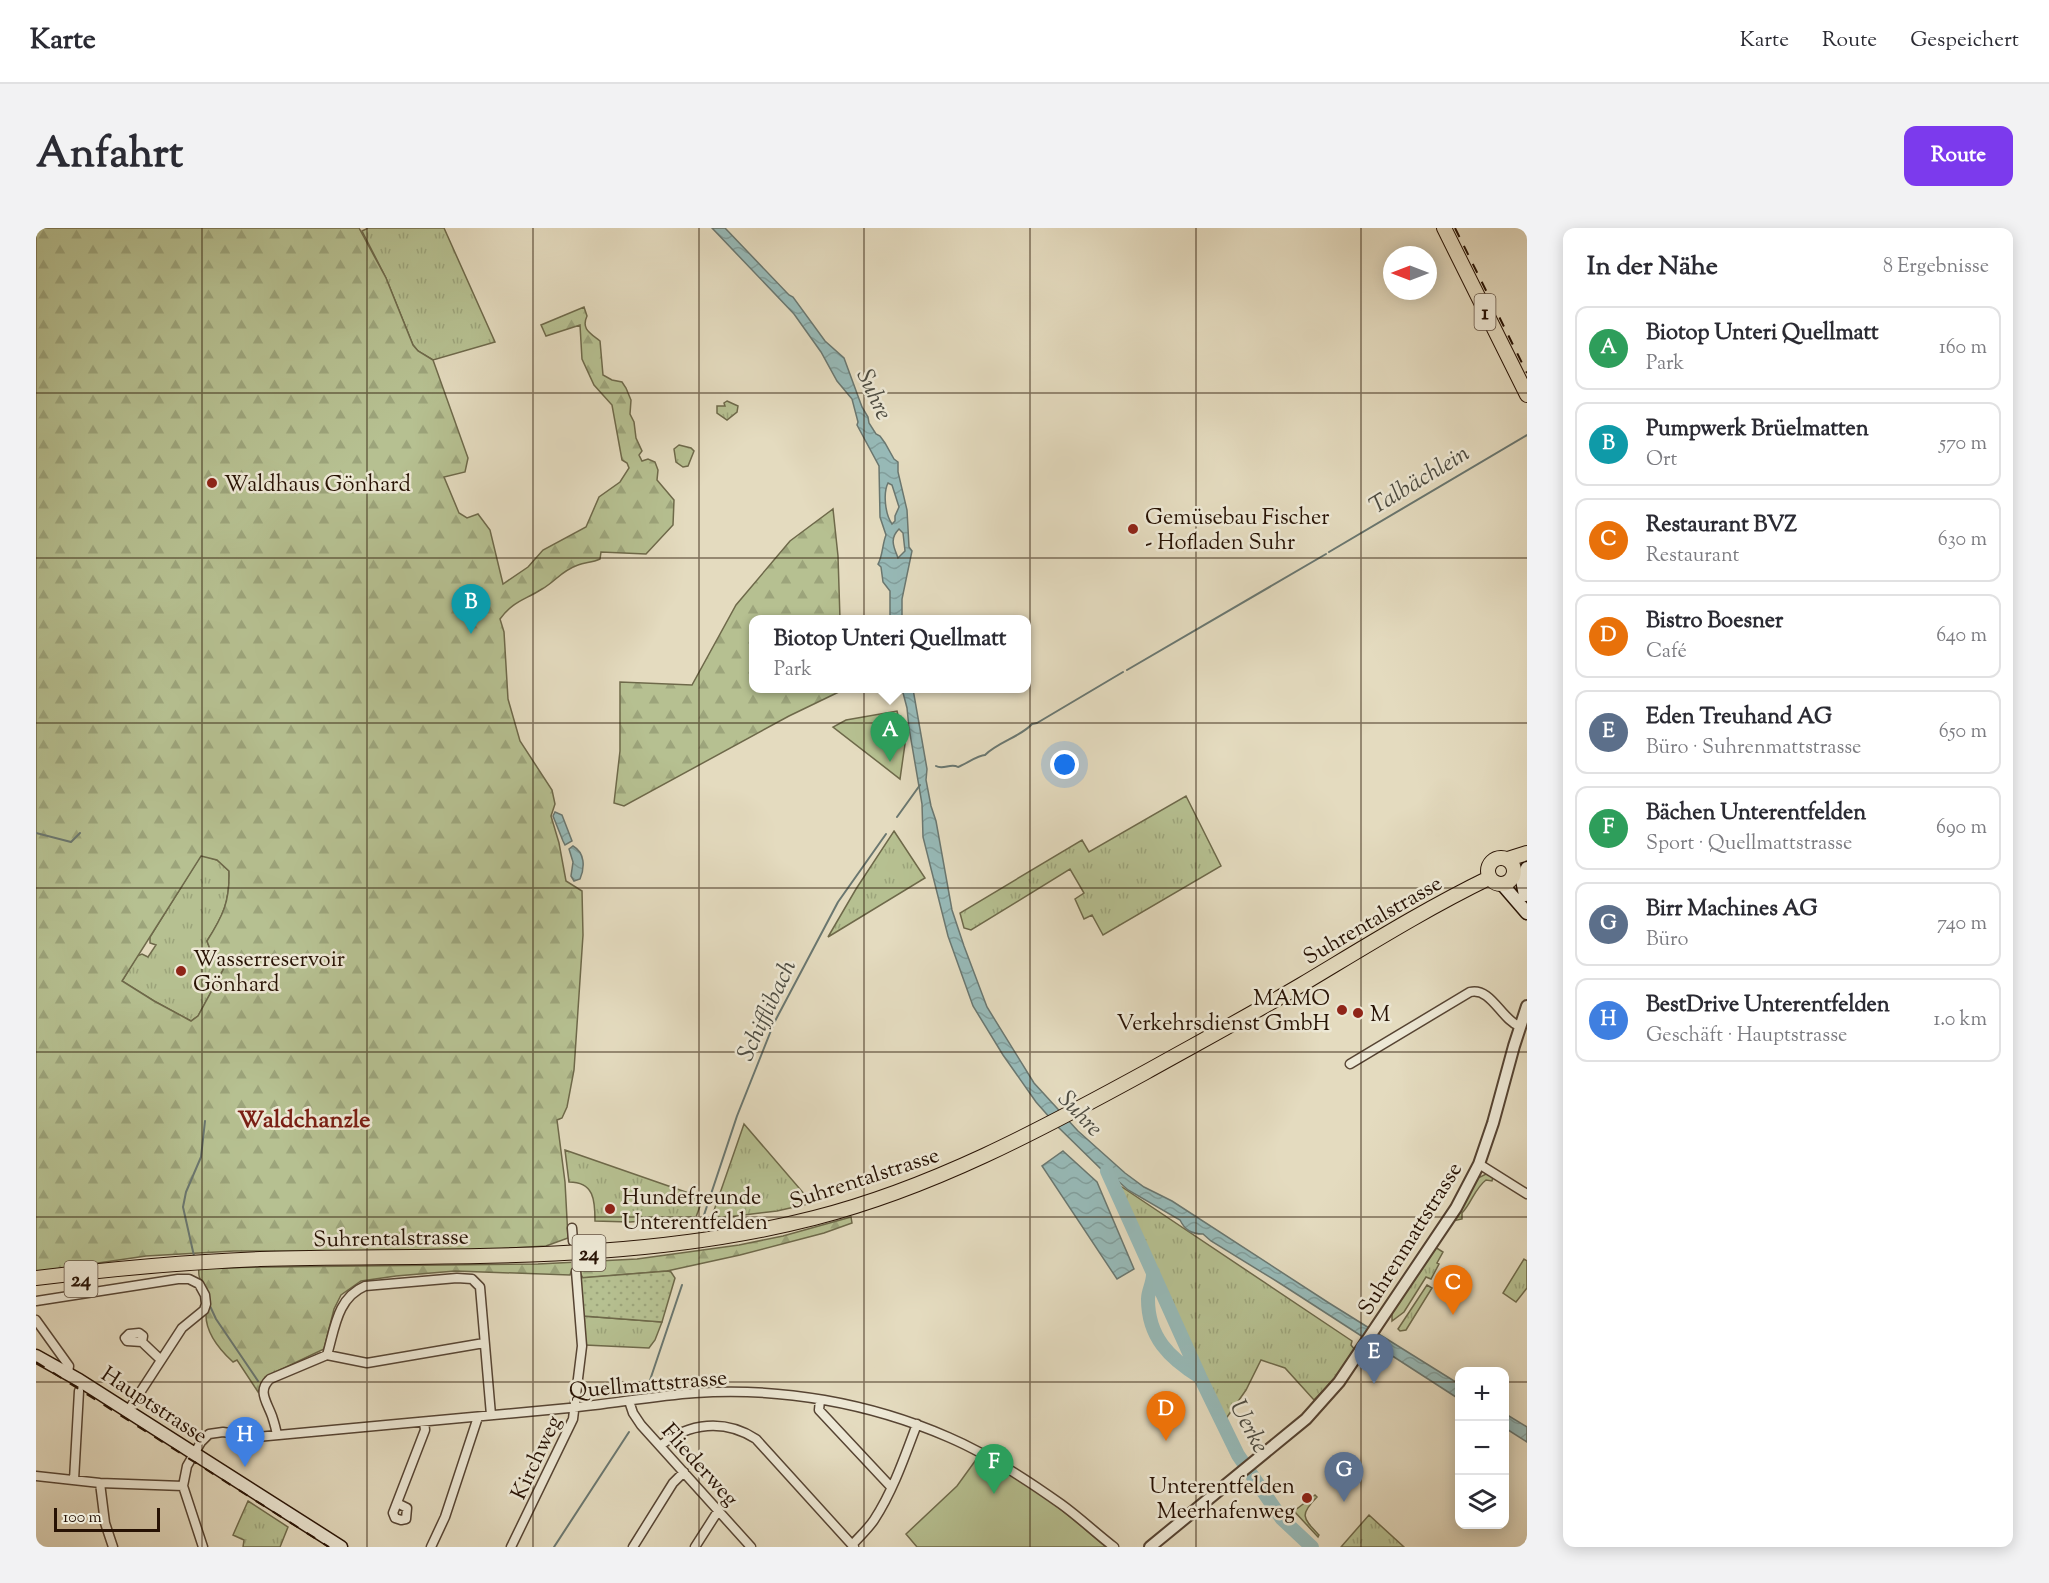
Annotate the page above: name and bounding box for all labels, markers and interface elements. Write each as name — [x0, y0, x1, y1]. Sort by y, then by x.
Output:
text: Karte — [30, 21, 96, 61]
text: Karte — [1740, 26, 1789, 56]
text: Route — [1822, 26, 1877, 56]
text: Gespeichert — [1910, 26, 2019, 56]
text: Anfahrt — [36, 126, 183, 186]
button: Route — [1904, 126, 2013, 186]
north arrow — [1383, 246, 1437, 300]
text: In der Nähe — [1587, 249, 1718, 286]
text: 8 Ergebnisse — [1883, 253, 1989, 282]
road number: 1 — [1474, 294, 1496, 330]
text: Biotop Unteri Quellmatt — [1646, 318, 1879, 350]
text: A — [1600, 334, 1617, 363]
text: 160 m — [1939, 334, 1987, 363]
text: Park — [1646, 350, 1684, 379]
water label: Suhre — [847, 364, 900, 426]
text: Pumpwerk Brüelmatten — [1646, 414, 1869, 446]
text: B — [1602, 430, 1615, 459]
text: 570 m — [1939, 430, 1987, 459]
water label: Talbächlein — [1363, 437, 1477, 524]
text: Ort — [1646, 446, 1677, 475]
place label: Waldhaus Gönhard — [224, 470, 411, 502]
marker: Waldhaus Gönhard — [205, 476, 219, 490]
place label: Gemüsebau Fischer - Hofladen Suhr — [1145, 503, 1330, 560]
text: Restaurant BVZ — [1646, 510, 1797, 542]
marker: Gemüsebau Fischer - Hofladen Suhr — [1126, 522, 1140, 536]
text: C — [1600, 526, 1617, 555]
text: 630 m — [1938, 526, 1987, 555]
text: Restaurant — [1646, 542, 1739, 571]
pin: B — [452, 584, 490, 634]
text: Bistro Boesner — [1646, 606, 1783, 638]
popup — [749, 615, 1031, 693]
text: D — [1601, 622, 1616, 651]
text: 640 m — [1936, 622, 1987, 651]
text: Biotop Unteri Quellmatt — [774, 624, 1006, 656]
text: Café — [1646, 638, 1687, 667]
text: Park — [774, 656, 812, 685]
text: Eden Treuhand AG — [1646, 702, 1832, 734]
pin: A — [870, 712, 910, 762]
text: E — [1602, 718, 1615, 747]
text: 650 m — [1939, 718, 1987, 747]
text: Büro · Suhrenmattstrasse — [1646, 734, 1861, 763]
your location — [1050, 750, 1079, 779]
text: Bächen Unterentfelden — [1646, 798, 1866, 830]
text: F — [1603, 814, 1614, 843]
text: 690 m — [1936, 814, 1987, 843]
text: Sport · Quellmattstrasse — [1646, 830, 1852, 859]
street label: Suhrentalstrasse — [1298, 869, 1449, 974]
text: Birr Machines AG — [1646, 894, 1817, 926]
text: G — [1600, 910, 1617, 939]
text: 740 m — [1937, 910, 1987, 939]
text: Büro — [1646, 926, 1689, 955]
place label: Wasserreservoir Gönhard — [193, 945, 345, 1002]
water label: Schifflibach — [730, 955, 806, 1067]
marker: Wasserreservoir Gönhard — [174, 964, 188, 978]
place label: MAMO Verkehrsdienst GmbH — [1117, 984, 1330, 1041]
text: BestDrive Unterentfelden — [1646, 990, 1890, 1022]
place label: M — [1370, 1000, 1390, 1032]
marker: MAMO Verkehrsdienst GmbH — [1335, 1003, 1349, 1017]
marker: M — [1351, 1006, 1365, 1020]
text: H — [1601, 1006, 1616, 1035]
text: 1.0 km — [1933, 1006, 1987, 1035]
text: Geschäft · Hauptstrasse — [1646, 1022, 1847, 1051]
water label: Suhre — [1049, 1084, 1110, 1145]
district label: Waldchanzle — [238, 1104, 370, 1138]
street label: Suhrentalstrasse — [786, 1141, 944, 1219]
street label: Suhrenmattstrasse — [1352, 1157, 1472, 1322]
place label: Hundefreunde Unterentfelden — [622, 1183, 768, 1240]
marker: Hundefreunde Unterentfelden — [603, 1202, 617, 1216]
street label: Suhrentalstrasse — [313, 1223, 469, 1257]
road number: 24 — [572, 1235, 606, 1271]
road number: 24 — [64, 1261, 98, 1297]
pin: C — [1434, 1266, 1472, 1315]
pin: E — [1354, 1334, 1394, 1384]
street label: Hauptstrasse — [94, 1360, 213, 1453]
street label: Quellmattstrasse — [568, 1363, 729, 1409]
map controls — [1455, 1367, 1509, 1529]
button: + — [1455, 1367, 1509, 1421]
pin: D — [1146, 1392, 1186, 1441]
water label: Uerke — [1220, 1394, 1276, 1460]
street label: Kirchweg — [504, 1411, 571, 1506]
street label: Fliederweg — [653, 1417, 745, 1515]
pin: H — [226, 1418, 264, 1467]
button: − — [1455, 1421, 1509, 1475]
pin: F — [974, 1444, 1014, 1494]
pin: G — [1324, 1452, 1364, 1502]
place label: Unterentfelden Meerhafenweg — [1149, 1472, 1295, 1529]
button: layers — [1455, 1475, 1509, 1529]
marker: Unterentfelden Meerhafenweg — [1300, 1491, 1314, 1505]
scale bar — [54, 1505, 160, 1532]
text: 100 m — [63, 1507, 102, 1530]

